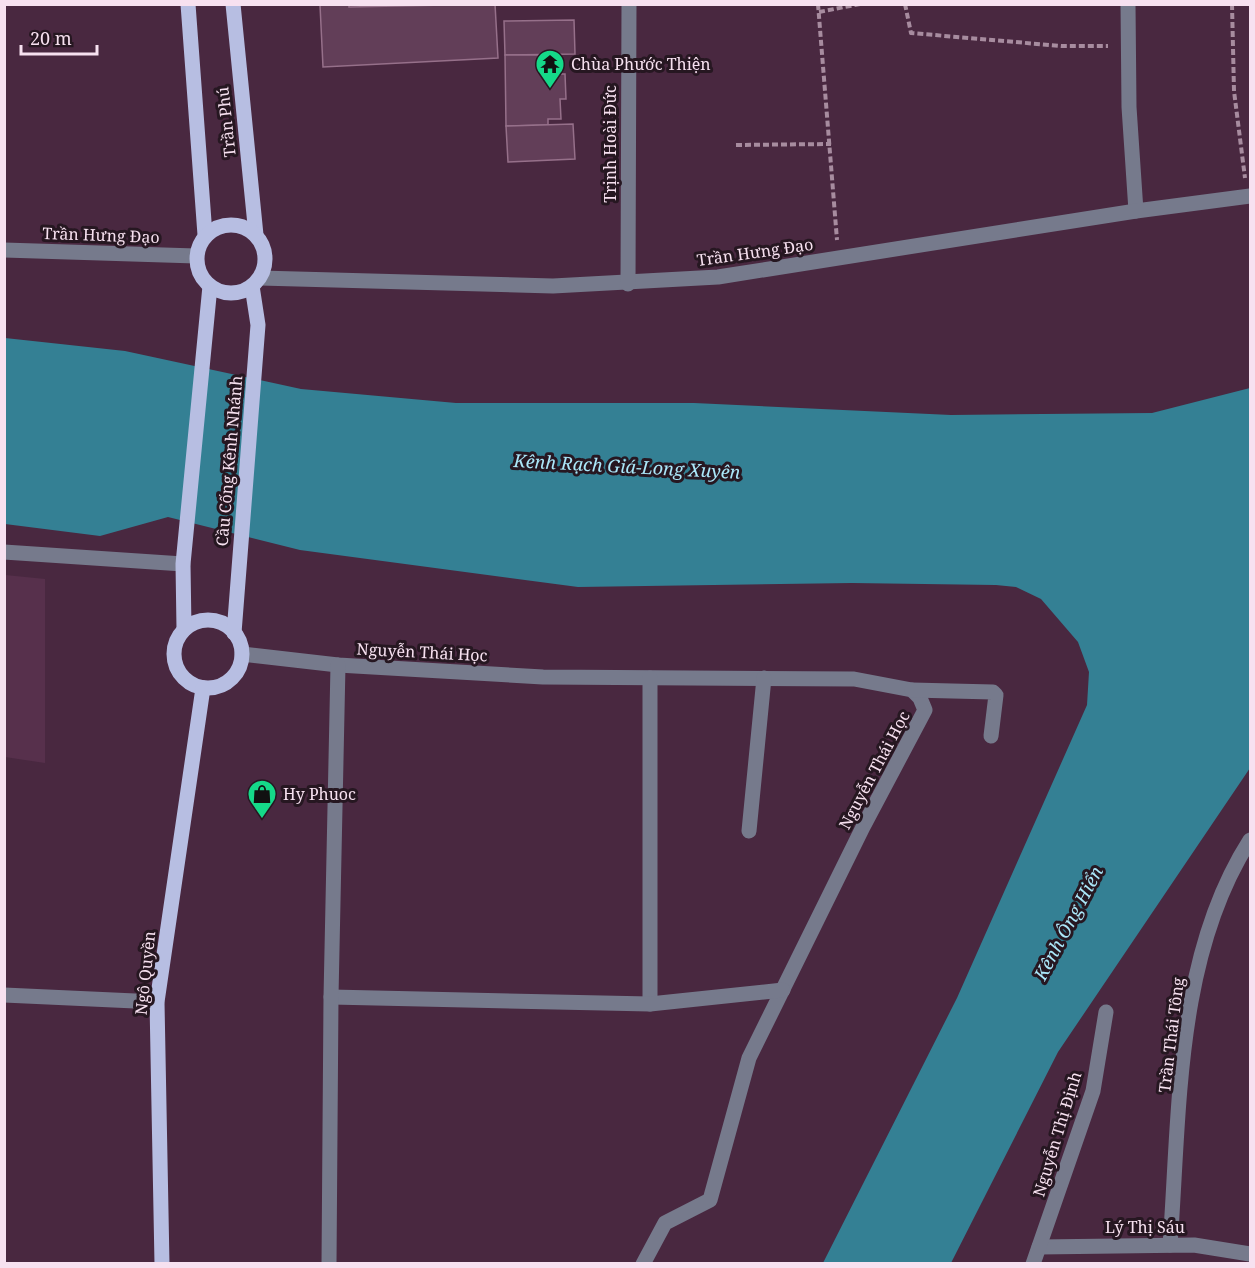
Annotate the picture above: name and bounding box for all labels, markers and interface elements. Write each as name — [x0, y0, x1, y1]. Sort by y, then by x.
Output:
scale bar — [21, 18, 98, 56]
text: 20 m — [30, 26, 72, 50]
temple icon: Chùa Phước Thiện — [534, 48, 566, 90]
place label: Chùa Phước Thiện — [571, 53, 711, 75]
street label: Trịnh Hoài Đức — [599, 85, 621, 203]
street label: Trần Phú — [211, 86, 241, 158]
street label: Trần Hưng Đạo — [42, 222, 160, 248]
street label: Trần Hưng Đạo — [695, 233, 815, 271]
street label: Cầu Cống Kênh Nhánh — [211, 375, 247, 547]
water label: Kênh Rạch Giá-Long Xuyên — [512, 448, 741, 484]
street label: Nguyễn Thái Học — [356, 638, 488, 666]
street label: Nguyễn Thái Học — [834, 707, 915, 833]
shop icon: Hy Phuoc — [246, 778, 278, 820]
place label: Hy Phuoc — [283, 783, 356, 805]
water label: Kênh Ông Hiển — [1027, 862, 1108, 985]
street label: Ngô Quyền — [130, 930, 160, 1016]
street label: Trần Thái Tông — [1153, 976, 1189, 1094]
street label: Nguyễn Thị Định — [1028, 1069, 1086, 1199]
street label: Lý Thị Sáu — [1105, 1216, 1185, 1238]

